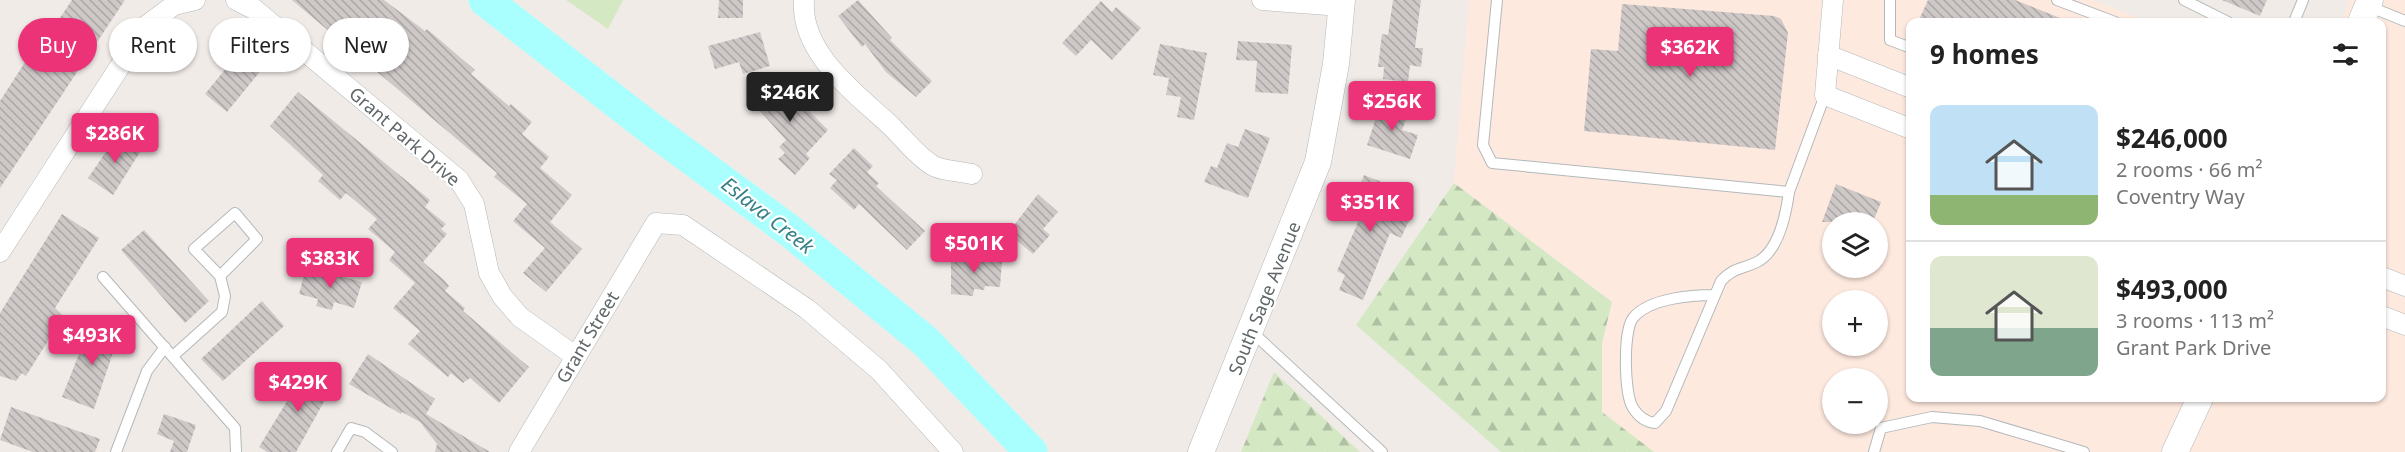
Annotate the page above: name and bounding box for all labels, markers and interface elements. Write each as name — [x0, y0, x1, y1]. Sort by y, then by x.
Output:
chip: Buy — [18, 18, 97, 72]
chip: Rent — [109, 18, 197, 72]
chip: Filters — [209, 18, 311, 72]
chip: New — [323, 18, 409, 72]
pin: $362K — [1648, 27, 1732, 78]
text: $362K — [1660, 33, 1720, 60]
text: 9 homes — [1930, 36, 2039, 72]
icon: filters — [2329, 38, 2362, 71]
pin: $246K — [748, 72, 832, 123]
text: $246K — [760, 78, 820, 105]
street label: Grant Park Drive — [344, 81, 466, 191]
pin: $256K — [1350, 81, 1434, 132]
text: $256K — [1362, 87, 1422, 114]
pin: $286K — [73, 113, 157, 164]
text: $286K — [85, 119, 145, 146]
text: $246,000 — [2116, 120, 2228, 156]
icon: home — [1978, 129, 2050, 201]
text: 2 rooms · 66 m² — [2116, 156, 2263, 183]
water label: Eslava Creek — [716, 170, 821, 260]
pin: $351K — [1328, 182, 1412, 233]
text: Coventry Way — [2116, 183, 2245, 210]
text: $351K — [1340, 188, 1400, 215]
map controls — [1822, 212, 1888, 434]
button: layers — [1822, 212, 1888, 278]
street label: South Sage Avenue — [1222, 218, 1306, 378]
pin: $501K — [932, 223, 1016, 274]
text: $501K — [944, 229, 1004, 256]
pin: $383K — [288, 238, 372, 289]
text: $383K — [300, 244, 360, 271]
text: $493,000 — [2116, 271, 2228, 307]
icon: home — [1978, 280, 2050, 352]
street label: Grant Street — [550, 286, 624, 387]
button: + — [1822, 290, 1888, 356]
text: 3 rooms · 113 m² — [2116, 307, 2274, 334]
pin: $493K — [50, 315, 134, 366]
text: $493K — [62, 321, 122, 348]
text: Grant Park Drive — [2116, 334, 2271, 361]
pin: $429K — [256, 362, 340, 413]
text: $429K — [268, 368, 328, 395]
button: − — [1822, 368, 1888, 434]

